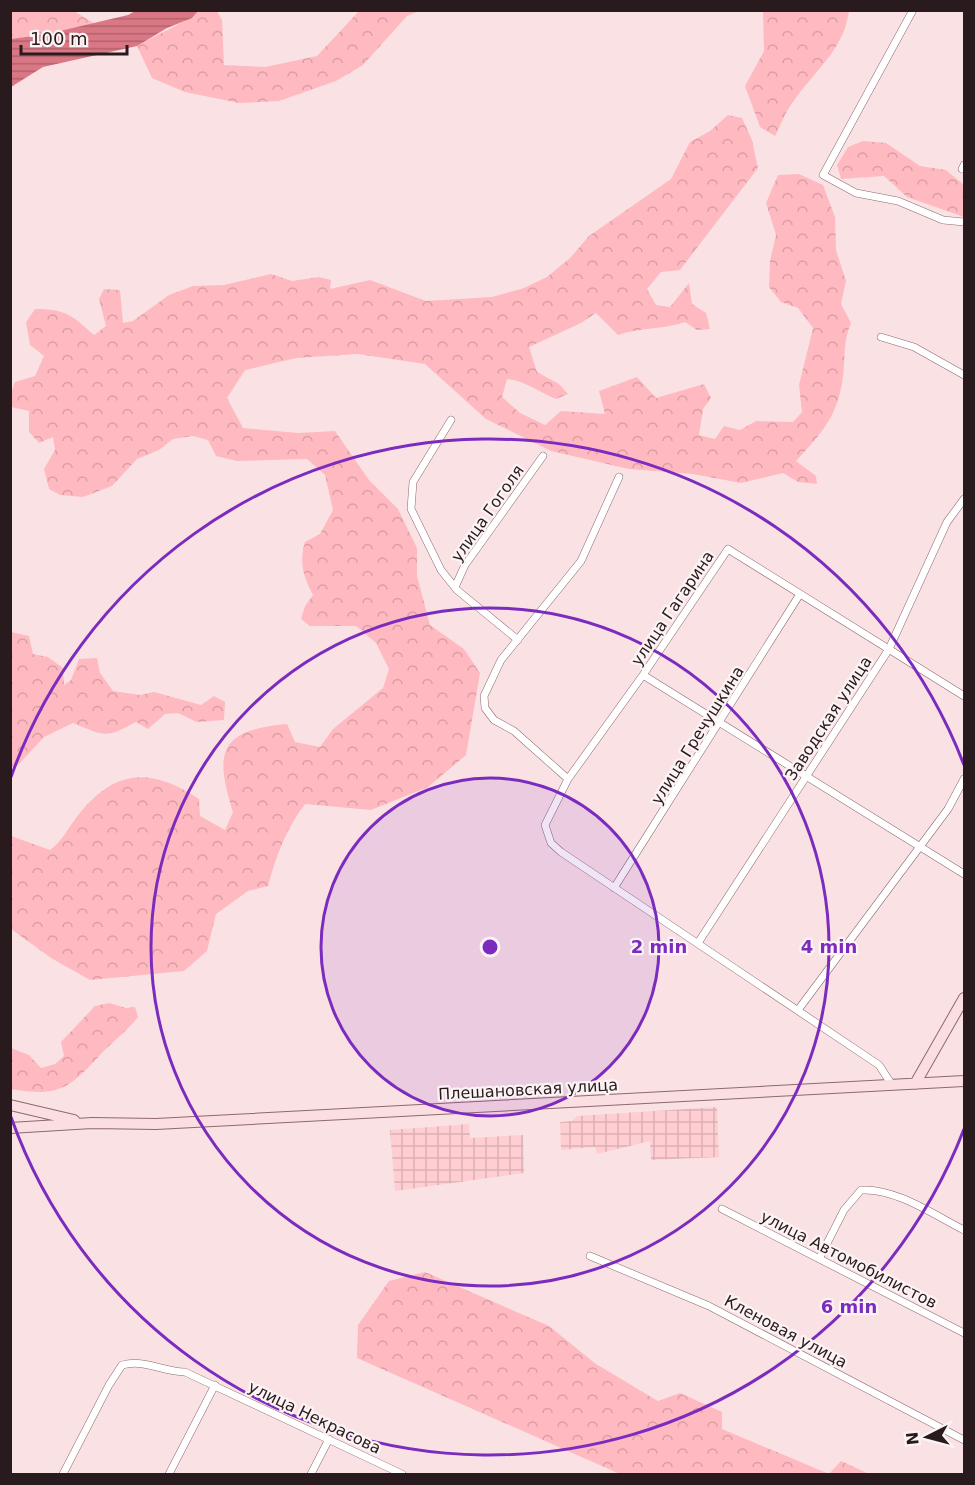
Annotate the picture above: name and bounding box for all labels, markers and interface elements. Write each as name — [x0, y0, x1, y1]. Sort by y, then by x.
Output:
scale bar — [21, 18, 128, 56]
text: 100 m — [30, 28, 88, 49]
street label: улица Гоголя — [447, 461, 528, 565]
street label: улица Гагарина — [627, 547, 718, 669]
street label: Заводская улица — [781, 653, 876, 784]
street label: улица Гречушкина — [647, 663, 748, 808]
text: 2 min — [631, 936, 687, 957]
text: 4 min — [801, 936, 857, 957]
centre of rings — [480, 937, 500, 957]
street label: Плешановская улица — [438, 1075, 618, 1104]
street label: улица Автомобилистов — [757, 1207, 940, 1312]
street label: Кленовая улица — [721, 1291, 850, 1372]
text: 6 min — [821, 1296, 877, 1317]
street label: улица Некрасова — [245, 1377, 384, 1458]
north arrow — [897, 1407, 957, 1467]
text: N — [902, 1431, 923, 1446]

